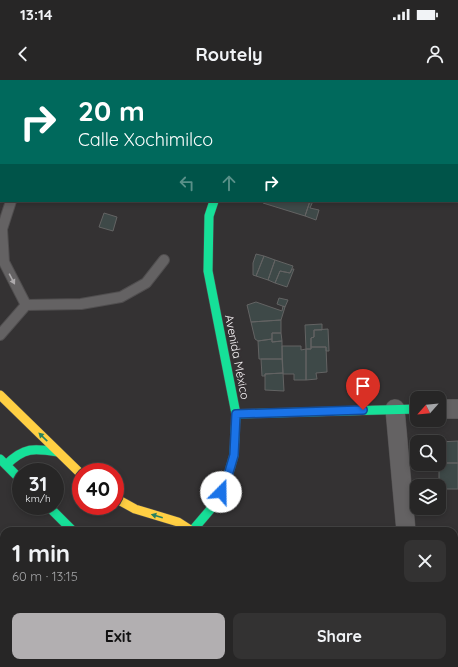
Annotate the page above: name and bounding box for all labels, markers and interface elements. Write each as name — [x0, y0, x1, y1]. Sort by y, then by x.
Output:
text: 13:14 — [20, 5, 53, 24]
icon: back — [12, 43, 34, 65]
text: Routely — [195, 43, 263, 66]
icon: person — [424, 43, 446, 65]
text: 20 m — [78, 93, 145, 128]
icon: right — [12, 96, 64, 148]
text: Calle Xochimilco — [78, 128, 213, 151]
icon: left — [176, 172, 198, 194]
icon: ahead — [218, 172, 240, 194]
icon: right — [260, 172, 282, 194]
one-way arrow — [9, 273, 15, 284]
street label: Avenida México — [222, 313, 253, 401]
pin — [346, 369, 380, 410]
icon: arrive — [352, 375, 374, 397]
north arrow — [410, 391, 446, 427]
map controls — [410, 391, 446, 515]
one-way arrow — [38, 432, 48, 442]
button: search — [410, 435, 446, 471]
speed limit sign: 40 — [72, 463, 124, 515]
text: 31 — [29, 471, 47, 496]
position arrow — [200, 471, 242, 513]
button: layers — [410, 479, 446, 515]
text: km/h — [25, 492, 51, 505]
one-way arrow — [151, 513, 163, 519]
text: 1 min — [12, 538, 70, 568]
button: close — [404, 540, 446, 582]
text: 60 m · 13:15 — [12, 568, 78, 584]
button: Exit — [12, 613, 225, 659]
button: Share — [233, 613, 446, 659]

